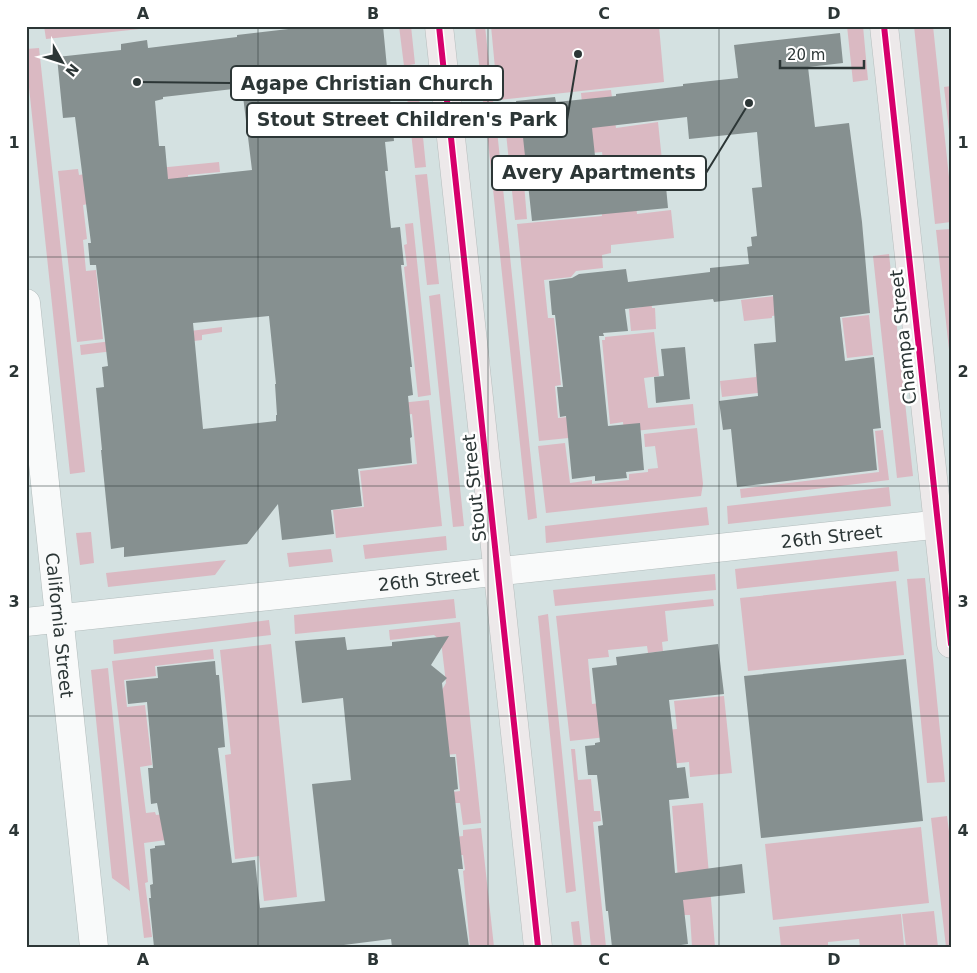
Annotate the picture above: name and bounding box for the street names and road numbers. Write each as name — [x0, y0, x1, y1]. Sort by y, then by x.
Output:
street label: Champa Street — [885, 269, 921, 405]
street label: Stout Street — [458, 433, 490, 543]
street label: 26th Street — [780, 520, 883, 552]
street label: California Street — [42, 551, 78, 699]
street label: 26th Street — [377, 563, 480, 595]

